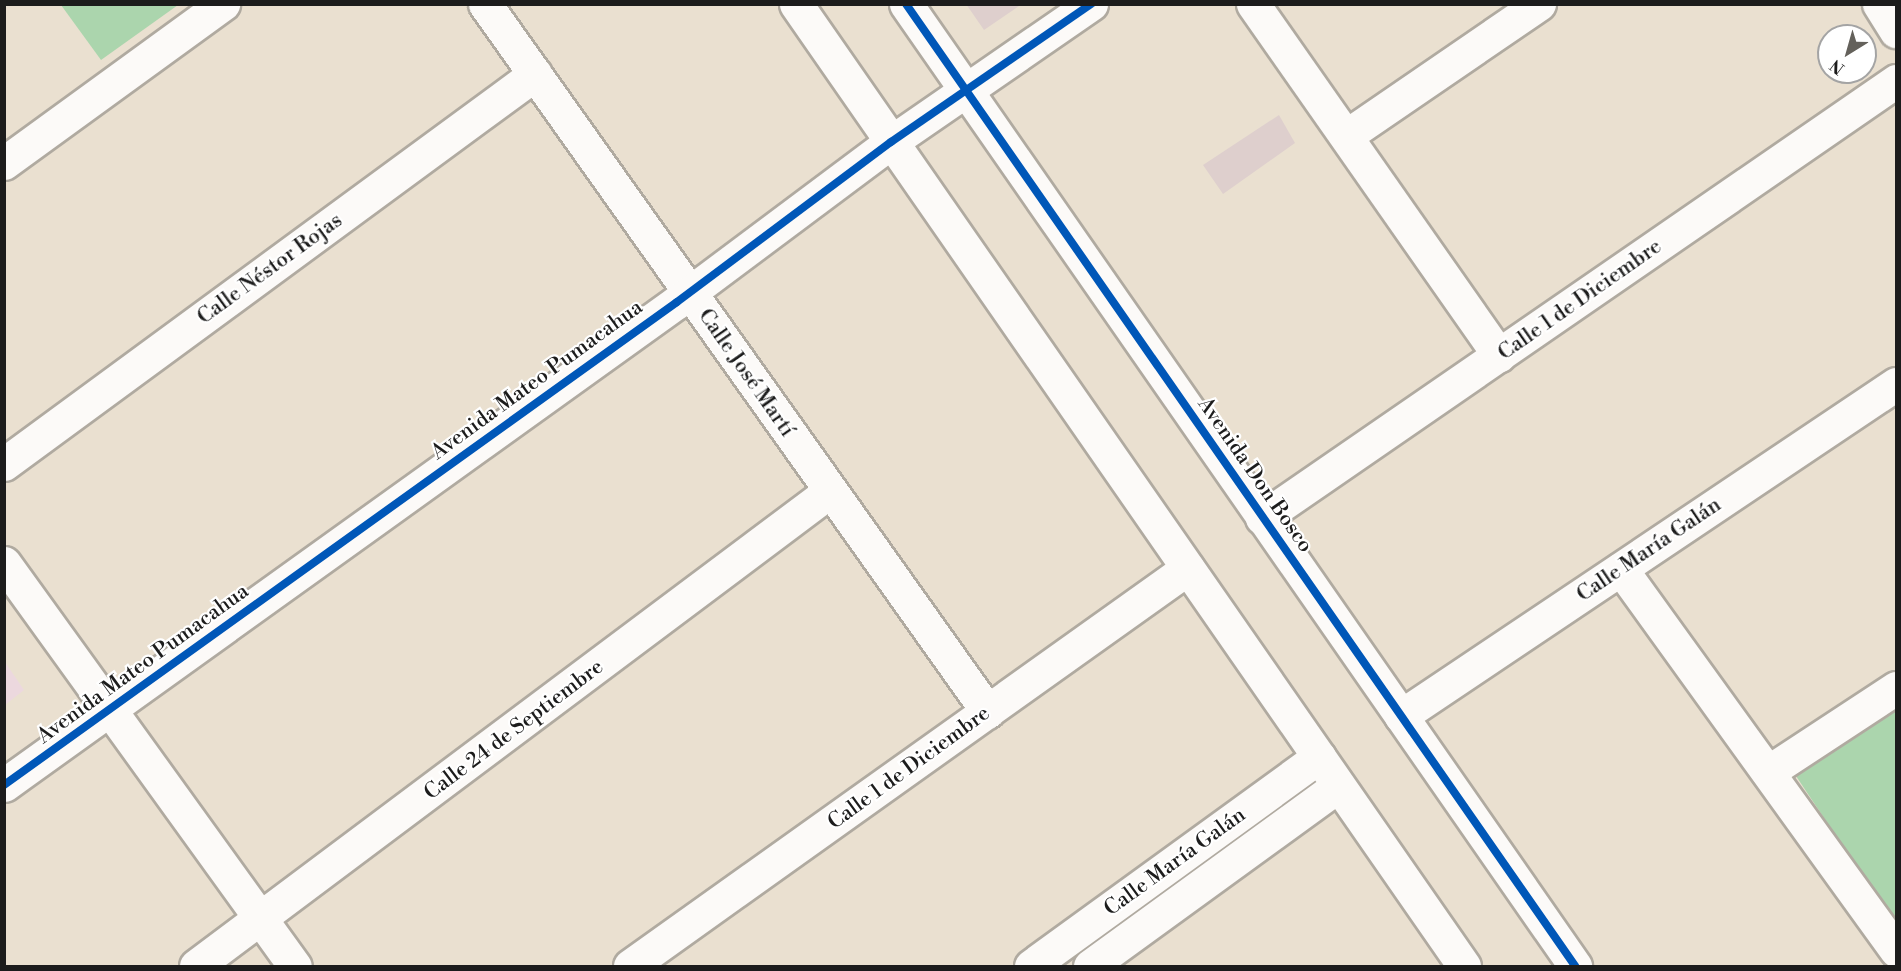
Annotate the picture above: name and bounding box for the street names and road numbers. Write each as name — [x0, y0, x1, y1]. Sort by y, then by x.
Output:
street label: Calle Néstor Rojas — [193, 208, 347, 330]
street label: Calle 1 de Diciembre — [1493, 234, 1667, 366]
street label: Avenida Mateo Pumacahua — [426, 295, 648, 465]
street label: Calle José Martí — [693, 304, 799, 442]
street label: Avenida Don Bosco — [1192, 393, 1318, 557]
street label: Calle María Galán — [1572, 492, 1726, 608]
street label: Avenida Mateo Pumacahua — [32, 579, 254, 749]
street label: Calle 24 de Septiembre — [419, 654, 609, 806]
street label: Calle 1 de Diciembre — [823, 701, 995, 835]
street label: Calle María Galán — [1099, 802, 1251, 922]

